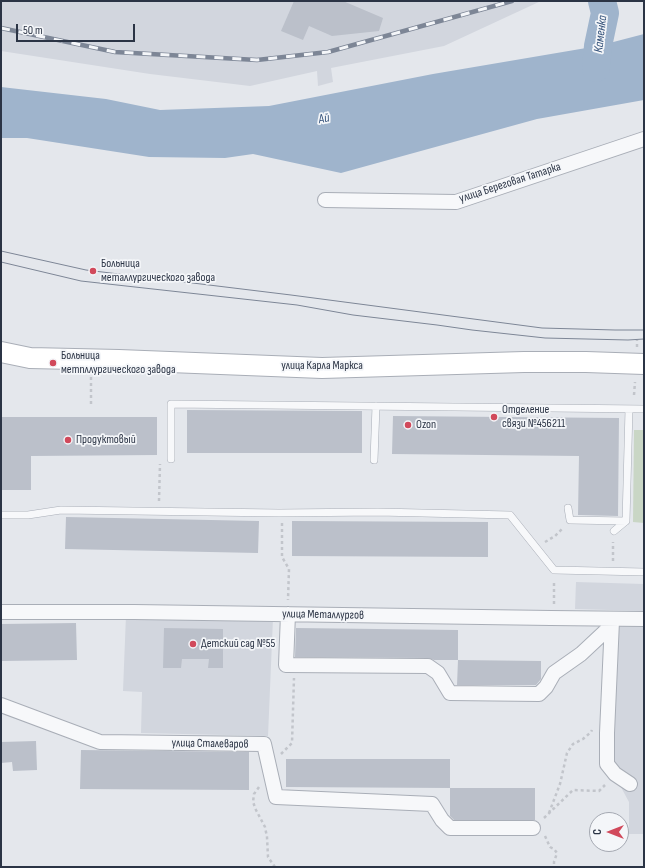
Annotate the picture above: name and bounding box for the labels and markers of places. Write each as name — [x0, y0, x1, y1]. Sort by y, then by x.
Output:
place label: Больница металлургического завода — [101, 257, 215, 285]
marker: Больница металлургического завода — [88, 266, 98, 276]
place label: Больница метпллургического завода — [61, 349, 176, 377]
marker: Больница метпллургического завода — [48, 358, 58, 368]
place label: Отделение связи №456211 — [502, 403, 565, 431]
marker: Отделение связи №456211 — [489, 412, 499, 422]
place label: Ozon — [416, 418, 436, 432]
marker: Ozon — [403, 420, 413, 430]
place label: Продуктовый — [76, 433, 136, 447]
marker: Продуктовый — [63, 435, 73, 445]
place label: Детский сад №55 — [201, 637, 275, 651]
marker: Детский сад №55 — [188, 639, 198, 649]

